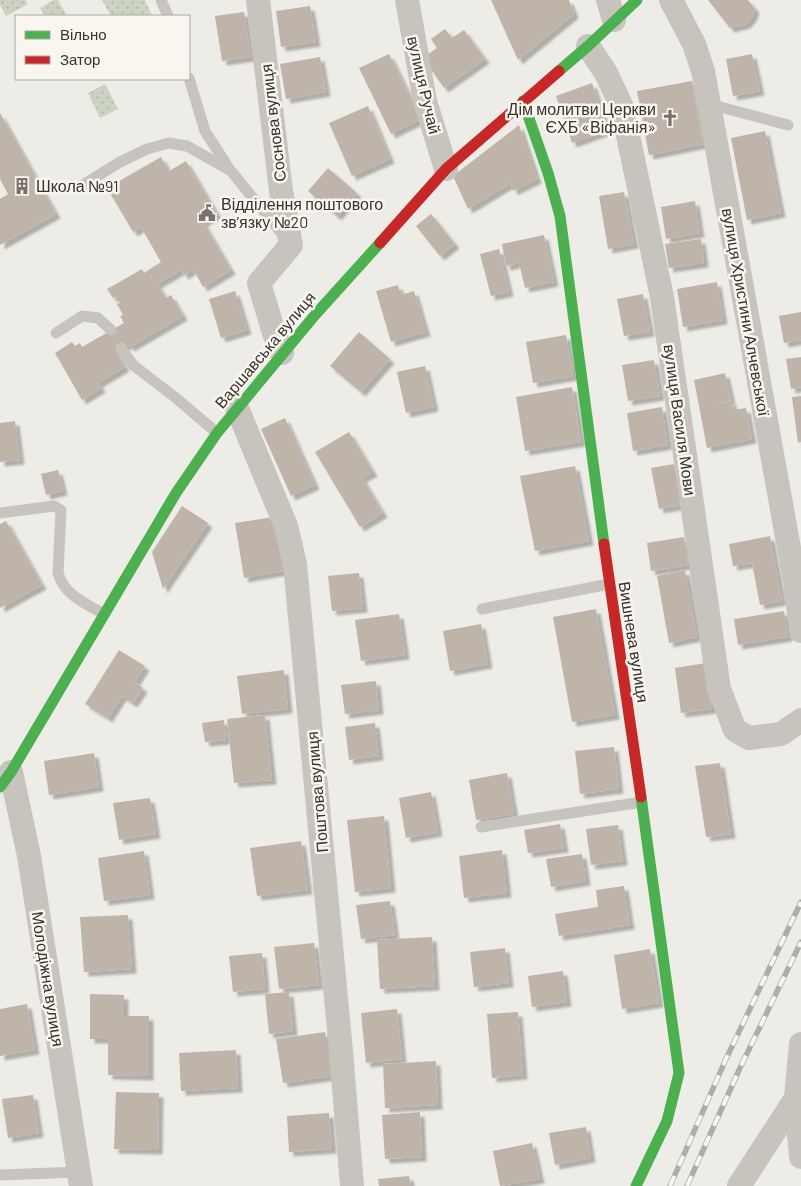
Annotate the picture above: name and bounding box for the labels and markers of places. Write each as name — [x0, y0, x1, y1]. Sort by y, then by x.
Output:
place label: Дім молитви Церкви ЄХБ «Віфанія» — [508, 99, 656, 136]
church icon: Дім молитви Церкви ЄХБ «Віфанія» — [660, 108, 680, 128]
building icon: Школа №91 — [12, 176, 32, 196]
place label: Школа №91 — [36, 176, 119, 195]
place label: Відділення поштового зв’язку №20 — [221, 194, 383, 231]
public building icon: Відділення поштового зв’язку №20 — [197, 203, 217, 223]

